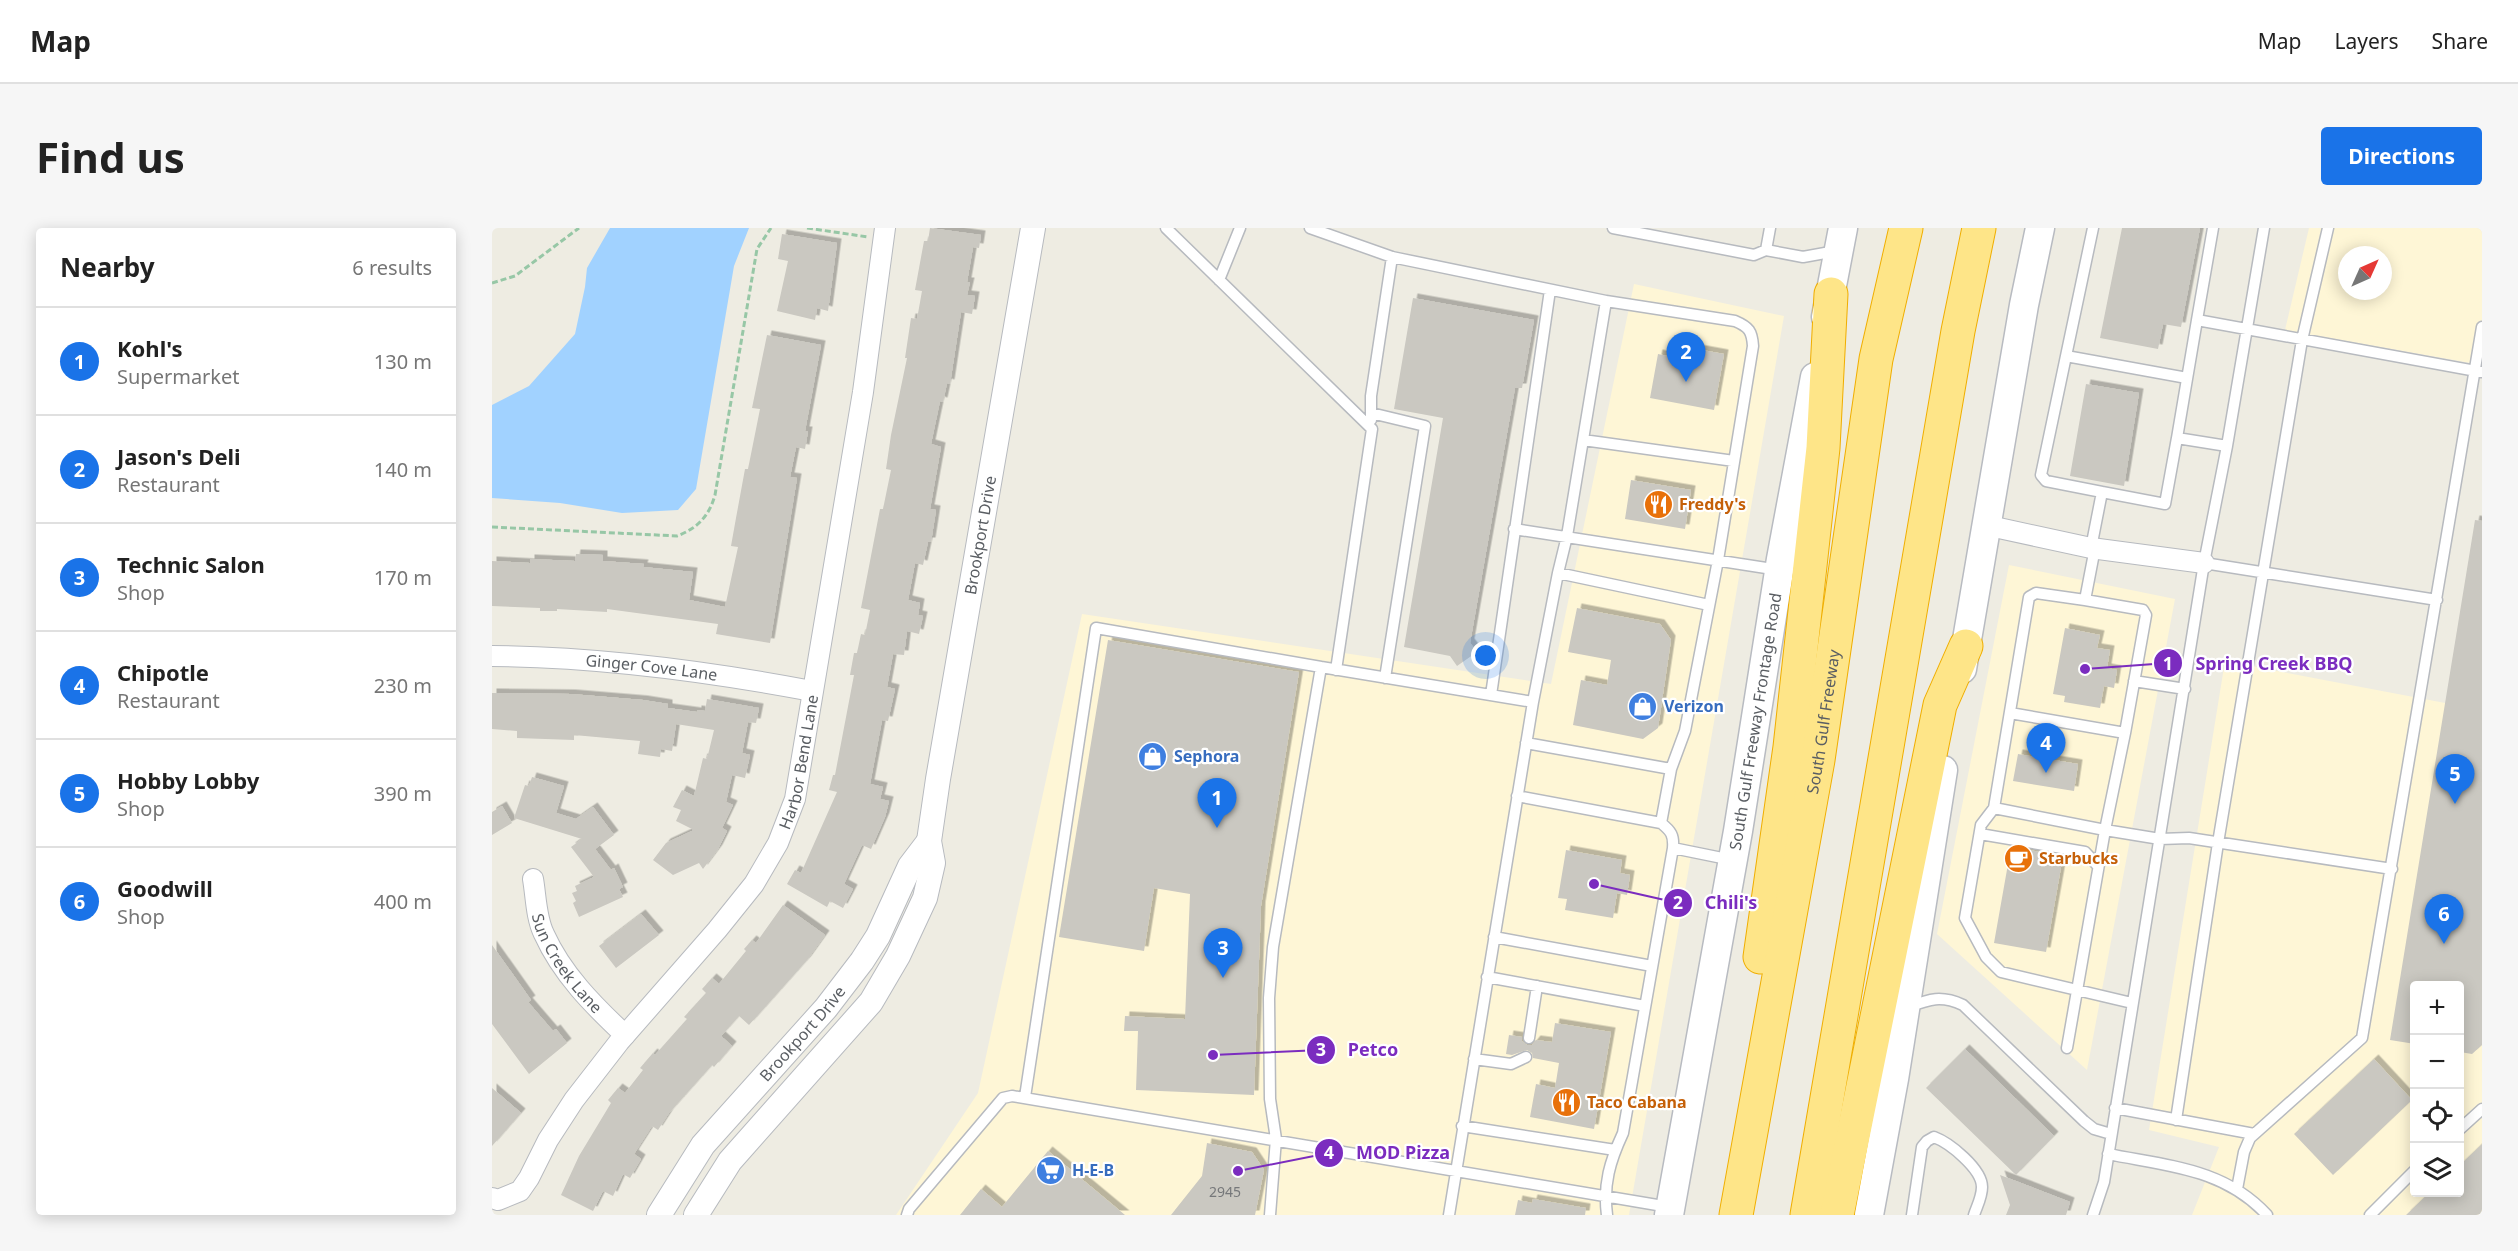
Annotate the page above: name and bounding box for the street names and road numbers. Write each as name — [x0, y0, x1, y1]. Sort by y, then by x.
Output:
street label: Brookport Drive — [959, 474, 1001, 596]
street label: South Gulf Freeway Frontage Road — [1724, 591, 1786, 852]
street label: South Gulf Freeway — [1801, 647, 1845, 796]
street label: Ginger Cove Lane — [585, 649, 719, 686]
street label: Harbor Bend Lane — [773, 693, 823, 833]
street label: Sun Creek Lane — [527, 911, 607, 1018]
street label: Brookport Drive — [754, 981, 850, 1086]

